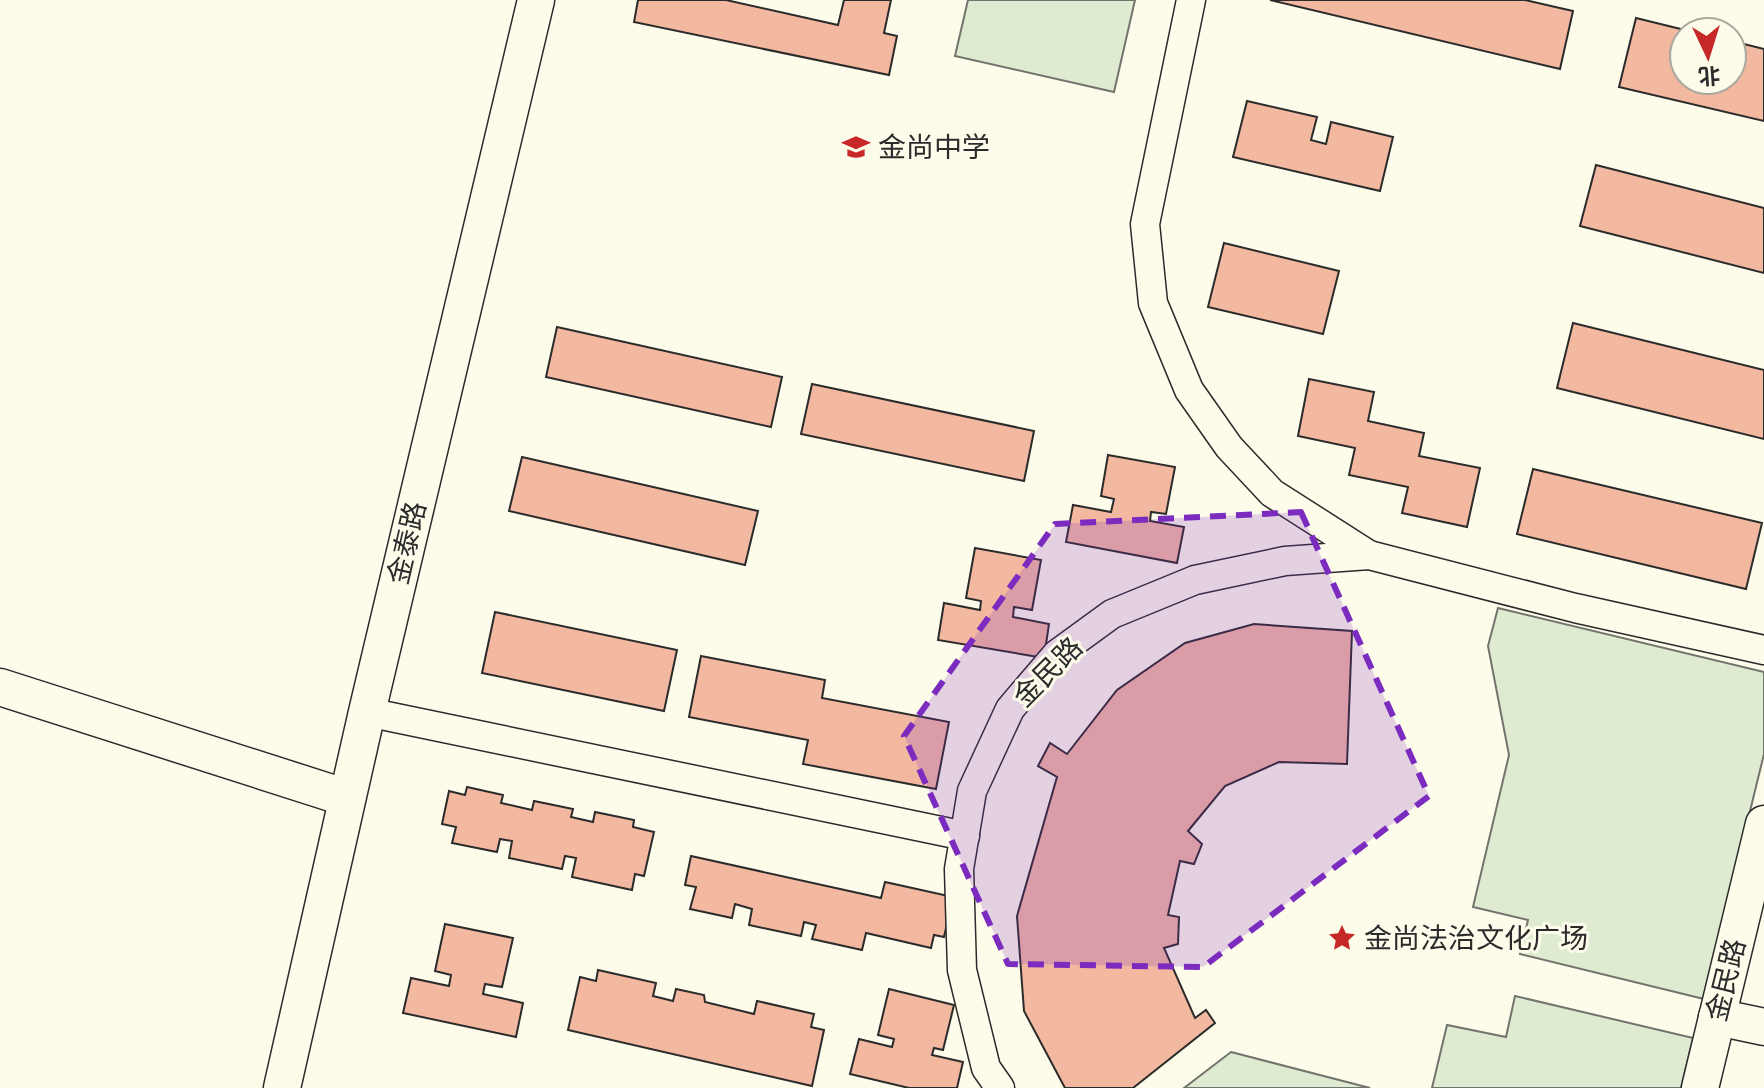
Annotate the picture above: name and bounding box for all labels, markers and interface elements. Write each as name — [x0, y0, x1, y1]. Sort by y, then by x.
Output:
north arrow — [1668, 16, 1748, 96]
text: 北 — [1698, 62, 1721, 89]
place label: 金尚中学 — [878, 131, 990, 164]
school or university icon: 金尚中学 — [841, 132, 871, 162]
street label: 金泰路 — [381, 498, 433, 588]
street label: 金民路 — [1007, 631, 1089, 713]
place label: 金尚法治文化广场 — [1364, 922, 1588, 955]
place icon: 金尚法治文化广场 — [1327, 923, 1357, 953]
street label: 金民路 — [1700, 935, 1752, 1025]

